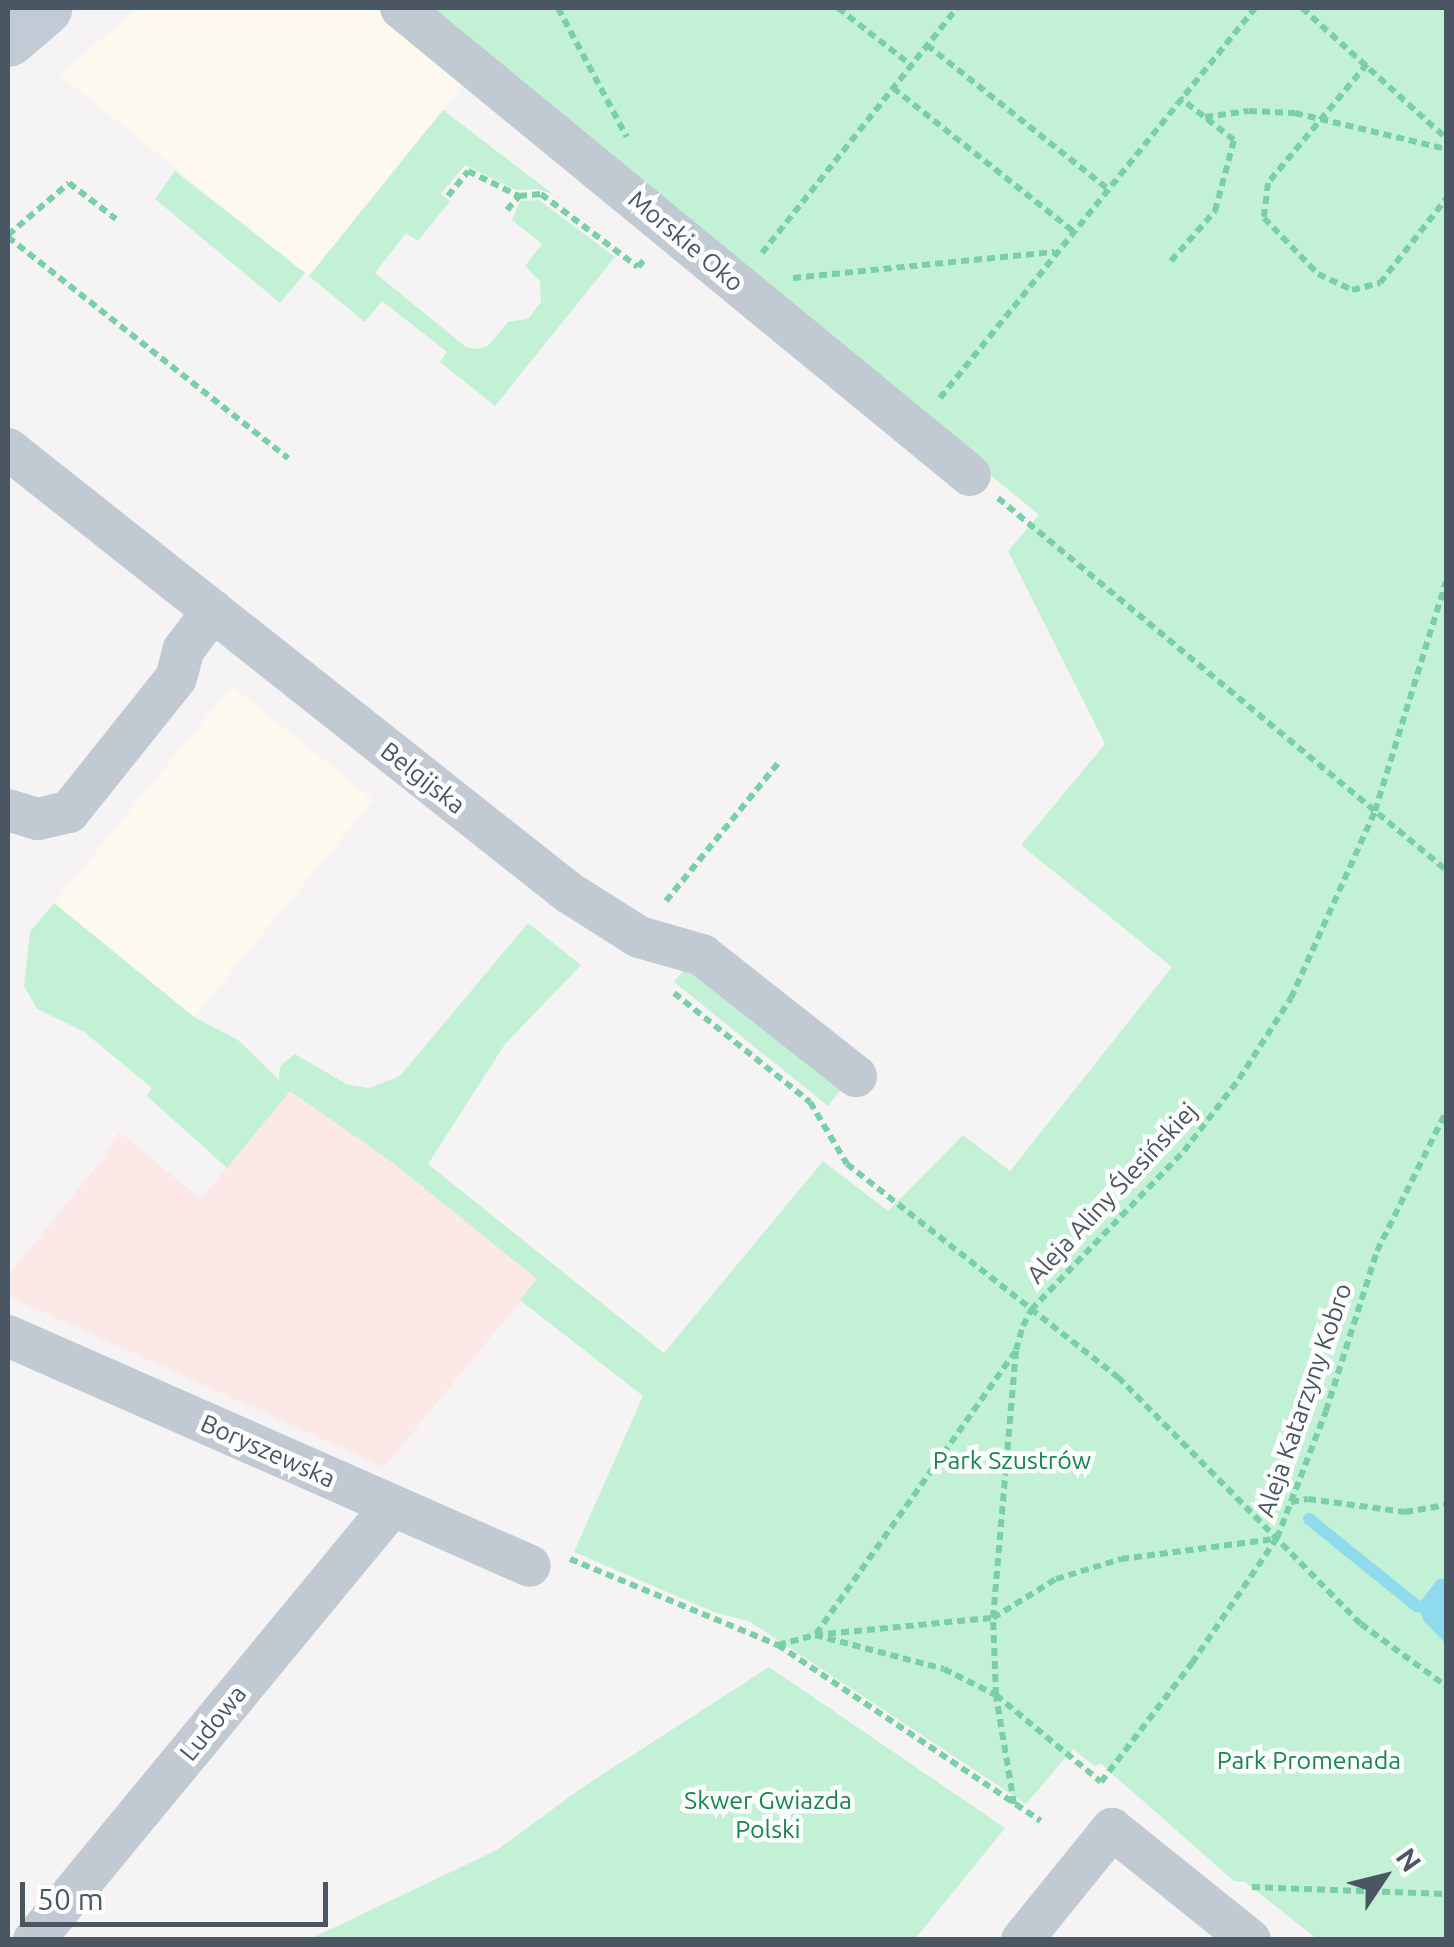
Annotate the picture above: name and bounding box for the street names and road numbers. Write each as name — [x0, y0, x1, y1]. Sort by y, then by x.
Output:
street label: Morskie Oko — [622, 184, 750, 298]
street label: Belgijska — [375, 736, 471, 820]
street label: Aleja Aliny Ślesińskiej — [1021, 1096, 1203, 1290]
street label: Aleja Katarzyny Kobro — [1250, 1279, 1358, 1521]
street label: Boryszewska — [196, 1408, 340, 1494]
street label: Ludowa — [174, 1679, 252, 1767]

